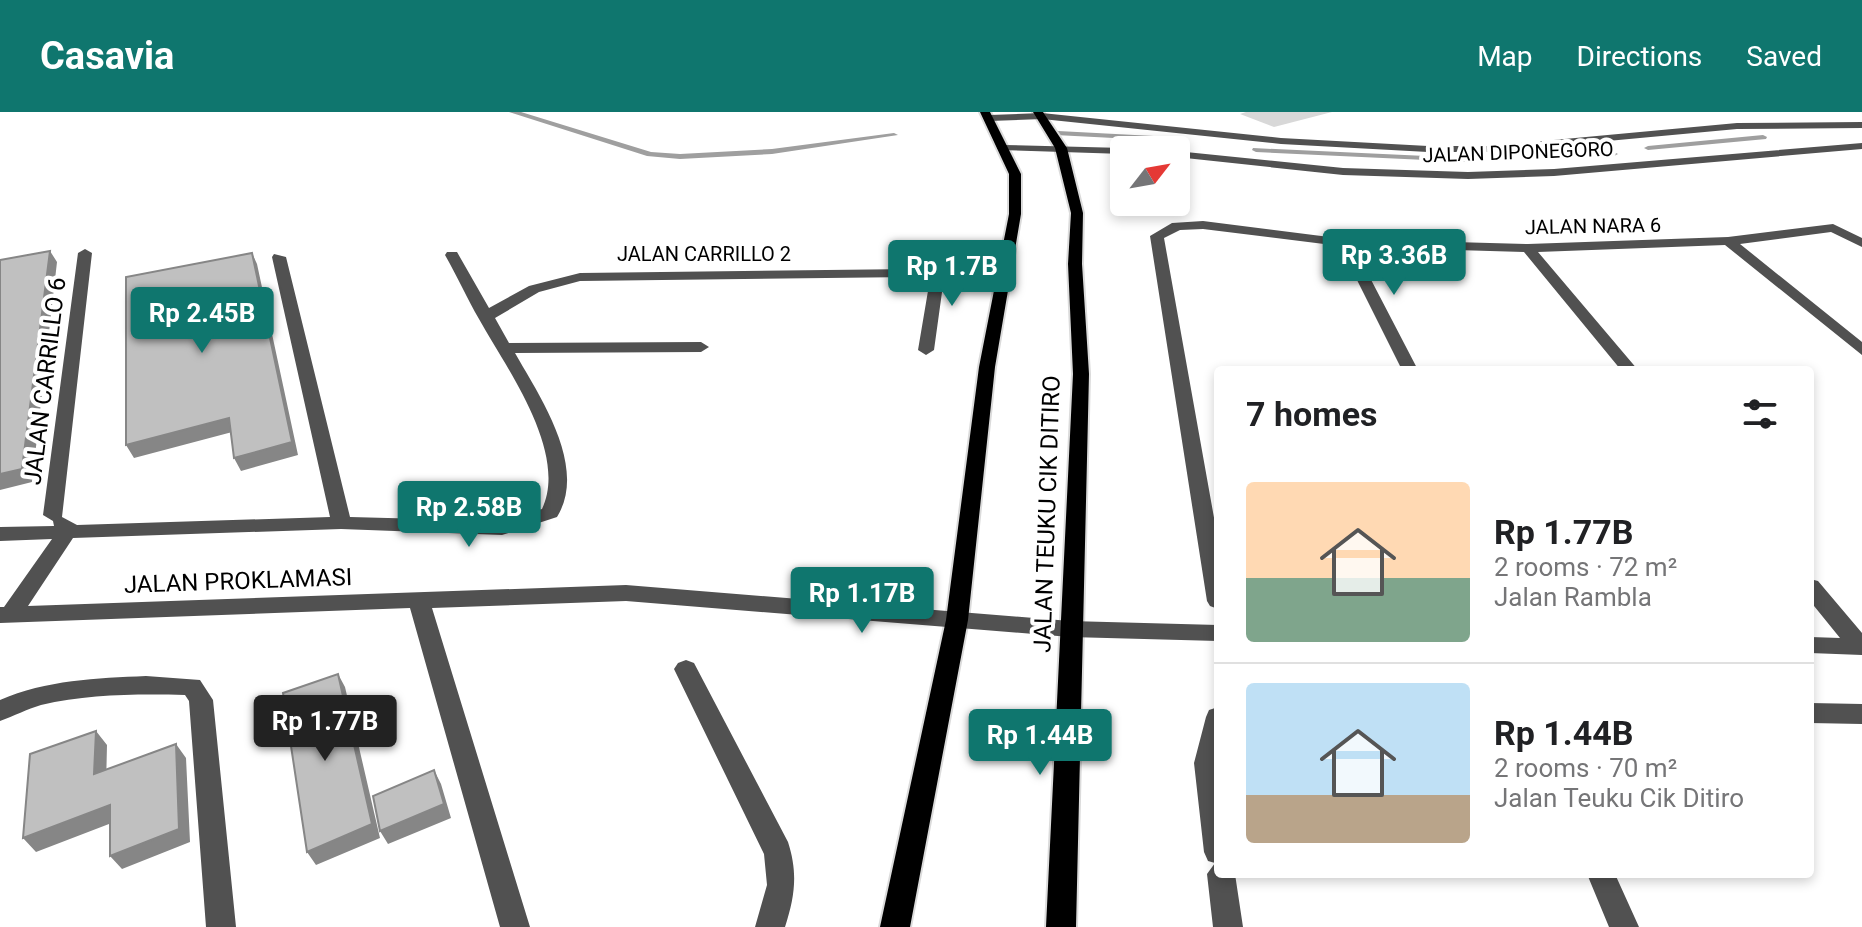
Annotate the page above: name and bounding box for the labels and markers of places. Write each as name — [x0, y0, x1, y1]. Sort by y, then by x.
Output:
pin: Rp 3.36B — [1311, 229, 1477, 297]
pin: Rp 1.7B — [878, 240, 1026, 308]
pin: Rp 2.45B — [119, 287, 285, 355]
pin: Rp 2.58B — [386, 481, 552, 549]
pin: Rp 1.17B — [779, 567, 945, 635]
pin: Rp 1.77B — [242, 695, 408, 763]
pin: Rp 1.44B — [957, 709, 1123, 777]

